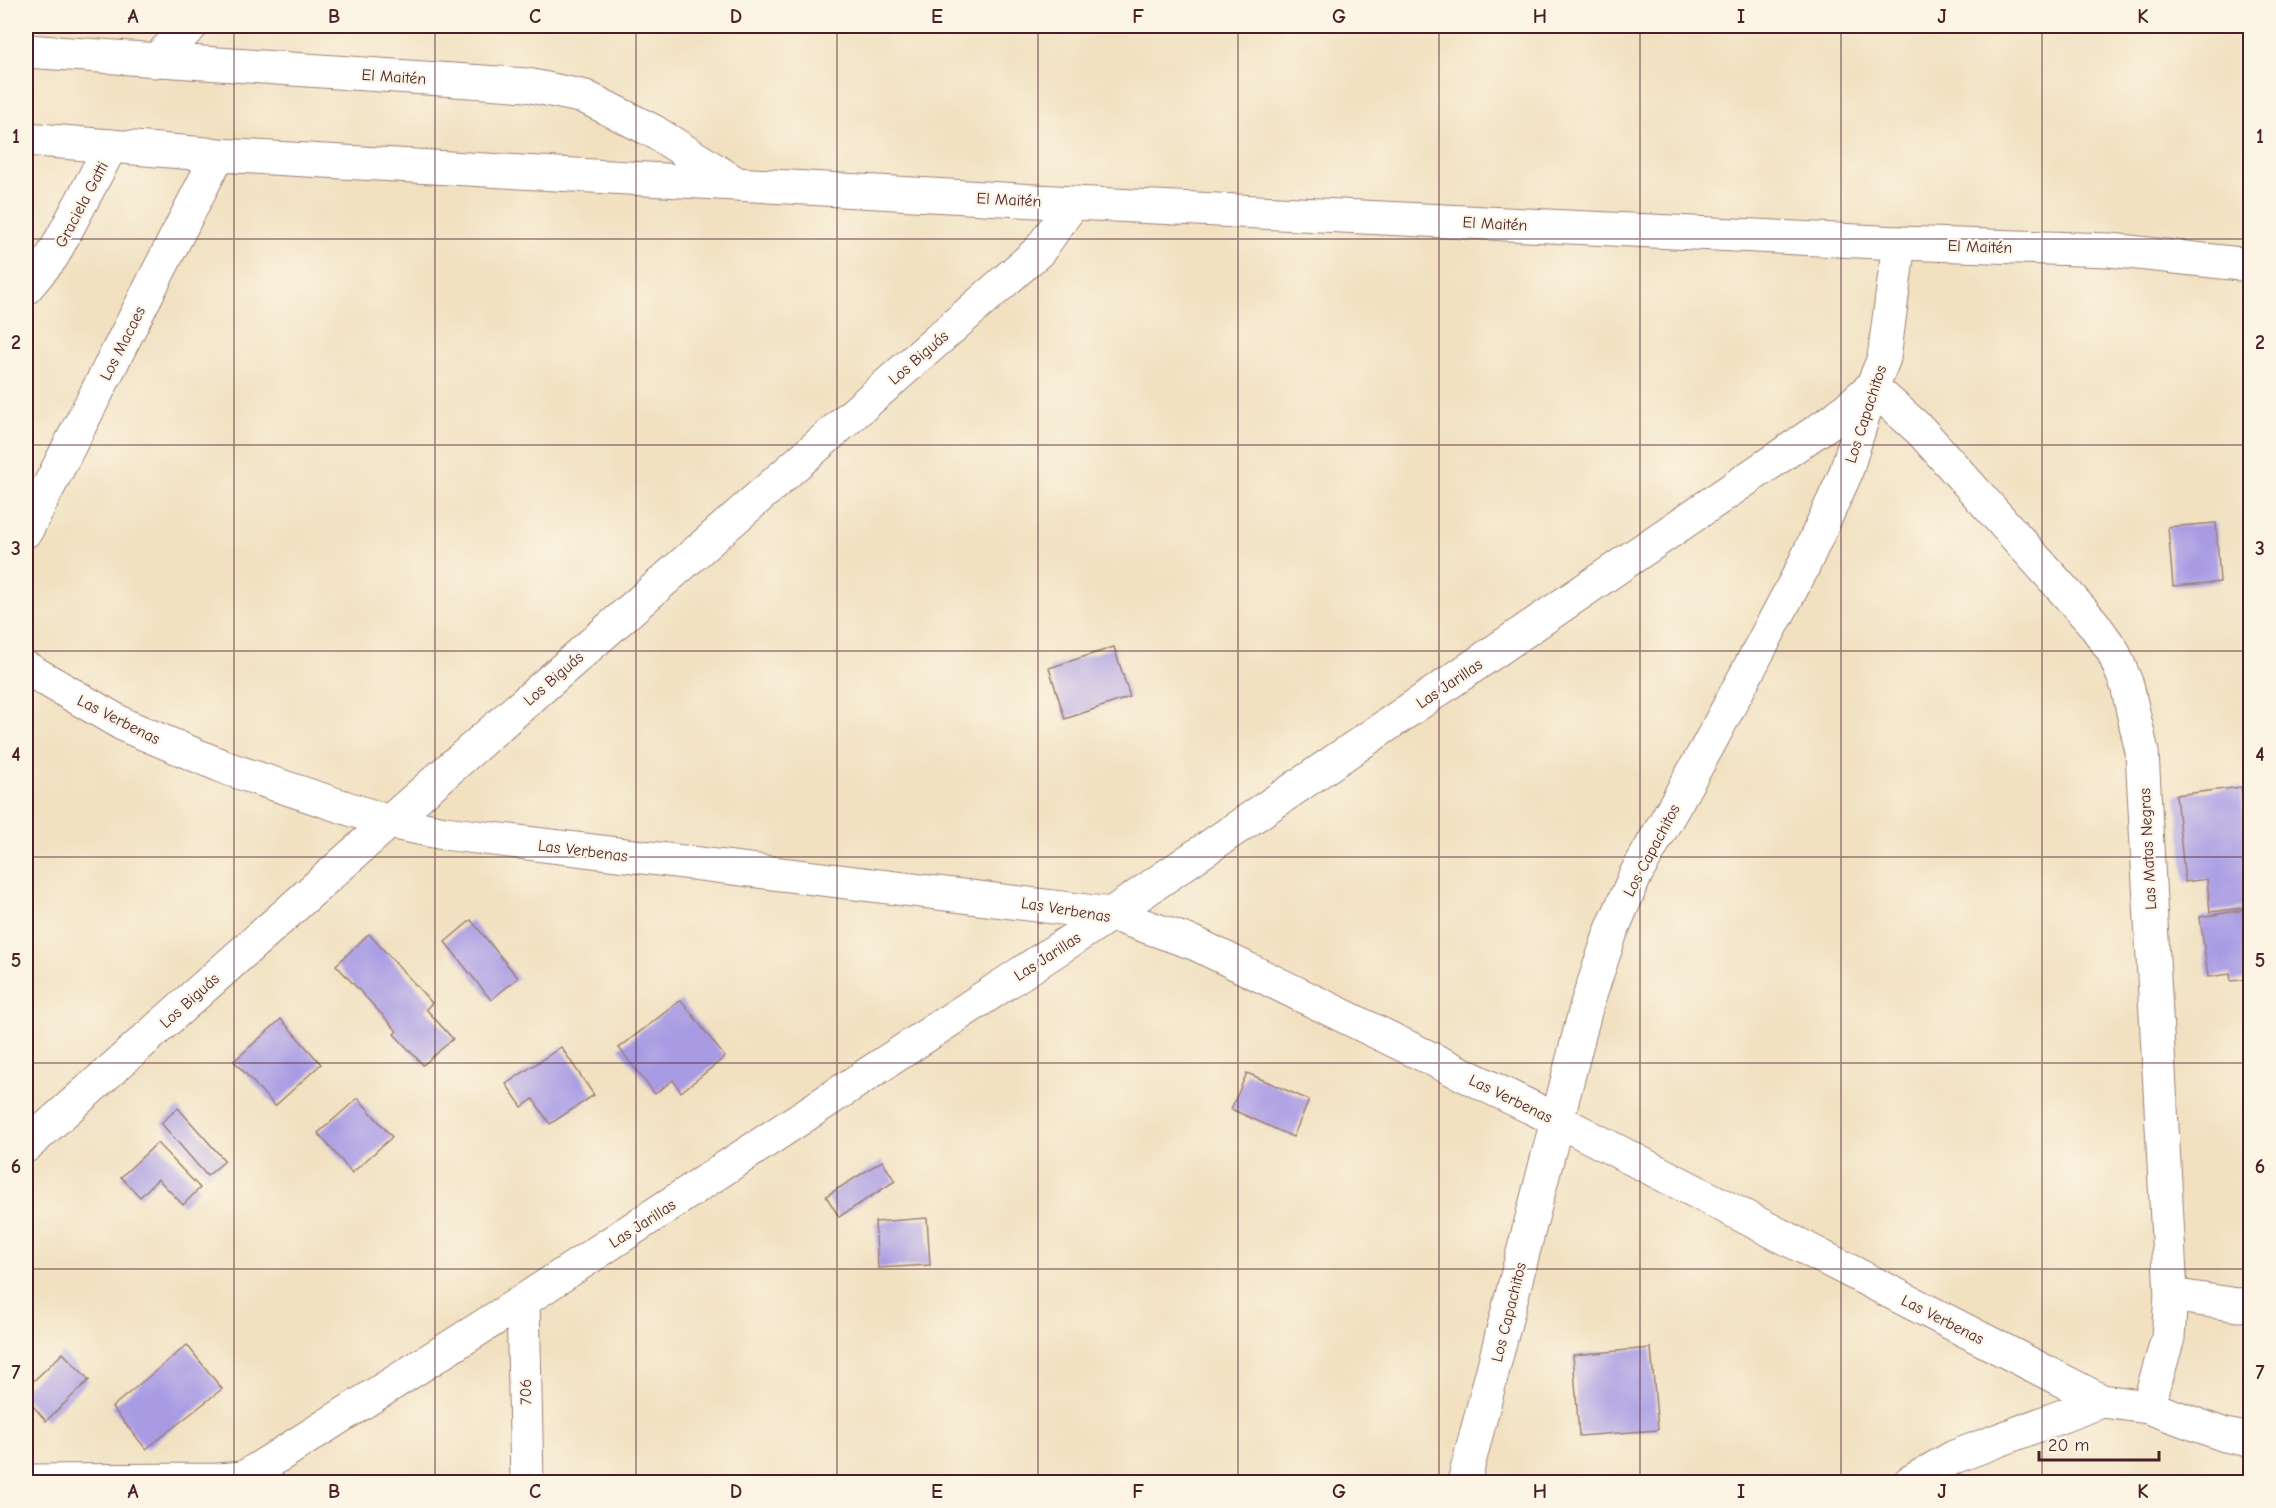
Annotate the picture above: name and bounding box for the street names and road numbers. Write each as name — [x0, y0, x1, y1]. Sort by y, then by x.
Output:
street label: El Maitén — [361, 66, 427, 88]
street label: Graciela Gatti — [52, 158, 112, 251]
street label: El Maitén — [976, 189, 1042, 211]
street label: El Maitén — [1462, 213, 1528, 235]
street label: El Maitén — [1947, 237, 2013, 257]
street label: Los Macaes — [97, 303, 149, 383]
street label: Los Biguás — [885, 327, 952, 389]
street label: Los Capachitos — [1842, 363, 1890, 466]
street label: Los Biguás — [520, 648, 587, 710]
street label: Las Jarillas — [1413, 655, 1486, 712]
street label: Las Verbenas — [74, 691, 163, 749]
street label: Las Matas Negras — [2136, 787, 2160, 910]
street label: Los Capachitos — [1620, 801, 1684, 900]
street label: Las Verbenas — [537, 837, 629, 865]
street label: Las Verbenas — [1020, 894, 1112, 926]
street label: Las Jarillas — [1011, 929, 1084, 985]
street label: Los Biguás — [156, 969, 223, 1032]
street label: Las Verbenas — [1466, 1071, 1555, 1127]
street label: Las Jarillas — [606, 1196, 679, 1252]
street label: Los Capachitos — [1488, 1260, 1530, 1364]
street label: Las Verbenas — [1898, 1291, 1987, 1349]
street label: 706 — [517, 1379, 535, 1405]

